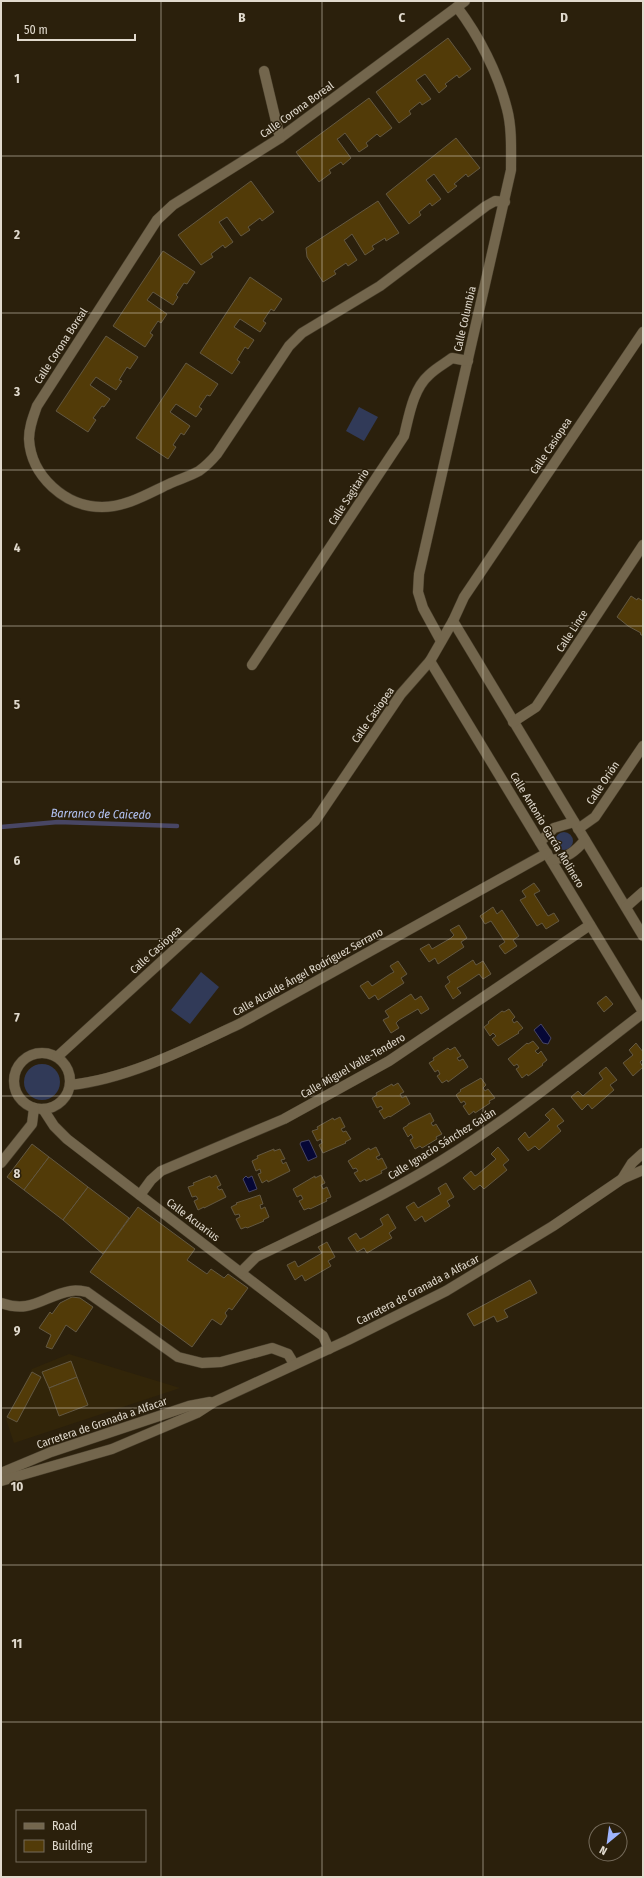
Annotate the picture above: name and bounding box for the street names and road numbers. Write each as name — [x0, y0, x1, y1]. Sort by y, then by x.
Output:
street label: Calle Corona Boreal — [258, 79, 336, 141]
street label: Calle Columbia — [451, 285, 479, 353]
street label: Calle Corona Boreal — [32, 306, 90, 386]
street label: Calle Casiopea — [527, 415, 575, 477]
street label: Calle Sagitario — [326, 466, 372, 528]
street label: Calle Lince — [554, 607, 590, 655]
street label: Calle Casiopea — [349, 685, 397, 745]
street label: Calle Orión — [584, 759, 622, 807]
street label: Calle Antonio García Molinero — [507, 770, 587, 890]
street label: Calle Casiopea — [127, 923, 185, 977]
street label: Calle Alcalde Ángel Rodríguez Serrano — [230, 924, 386, 1019]
street label: Calle Miguel Valle-Tendero — [298, 1031, 408, 1101]
street label: Calle Ignacio Sánchez Galán — [386, 1105, 498, 1183]
street label: Calle Acuarius — [164, 1196, 222, 1244]
street label: Carretera de Granada a Alfacar — [354, 1252, 482, 1328]
street label: Carretera de Granada a Alfacar — [35, 1394, 169, 1451]

